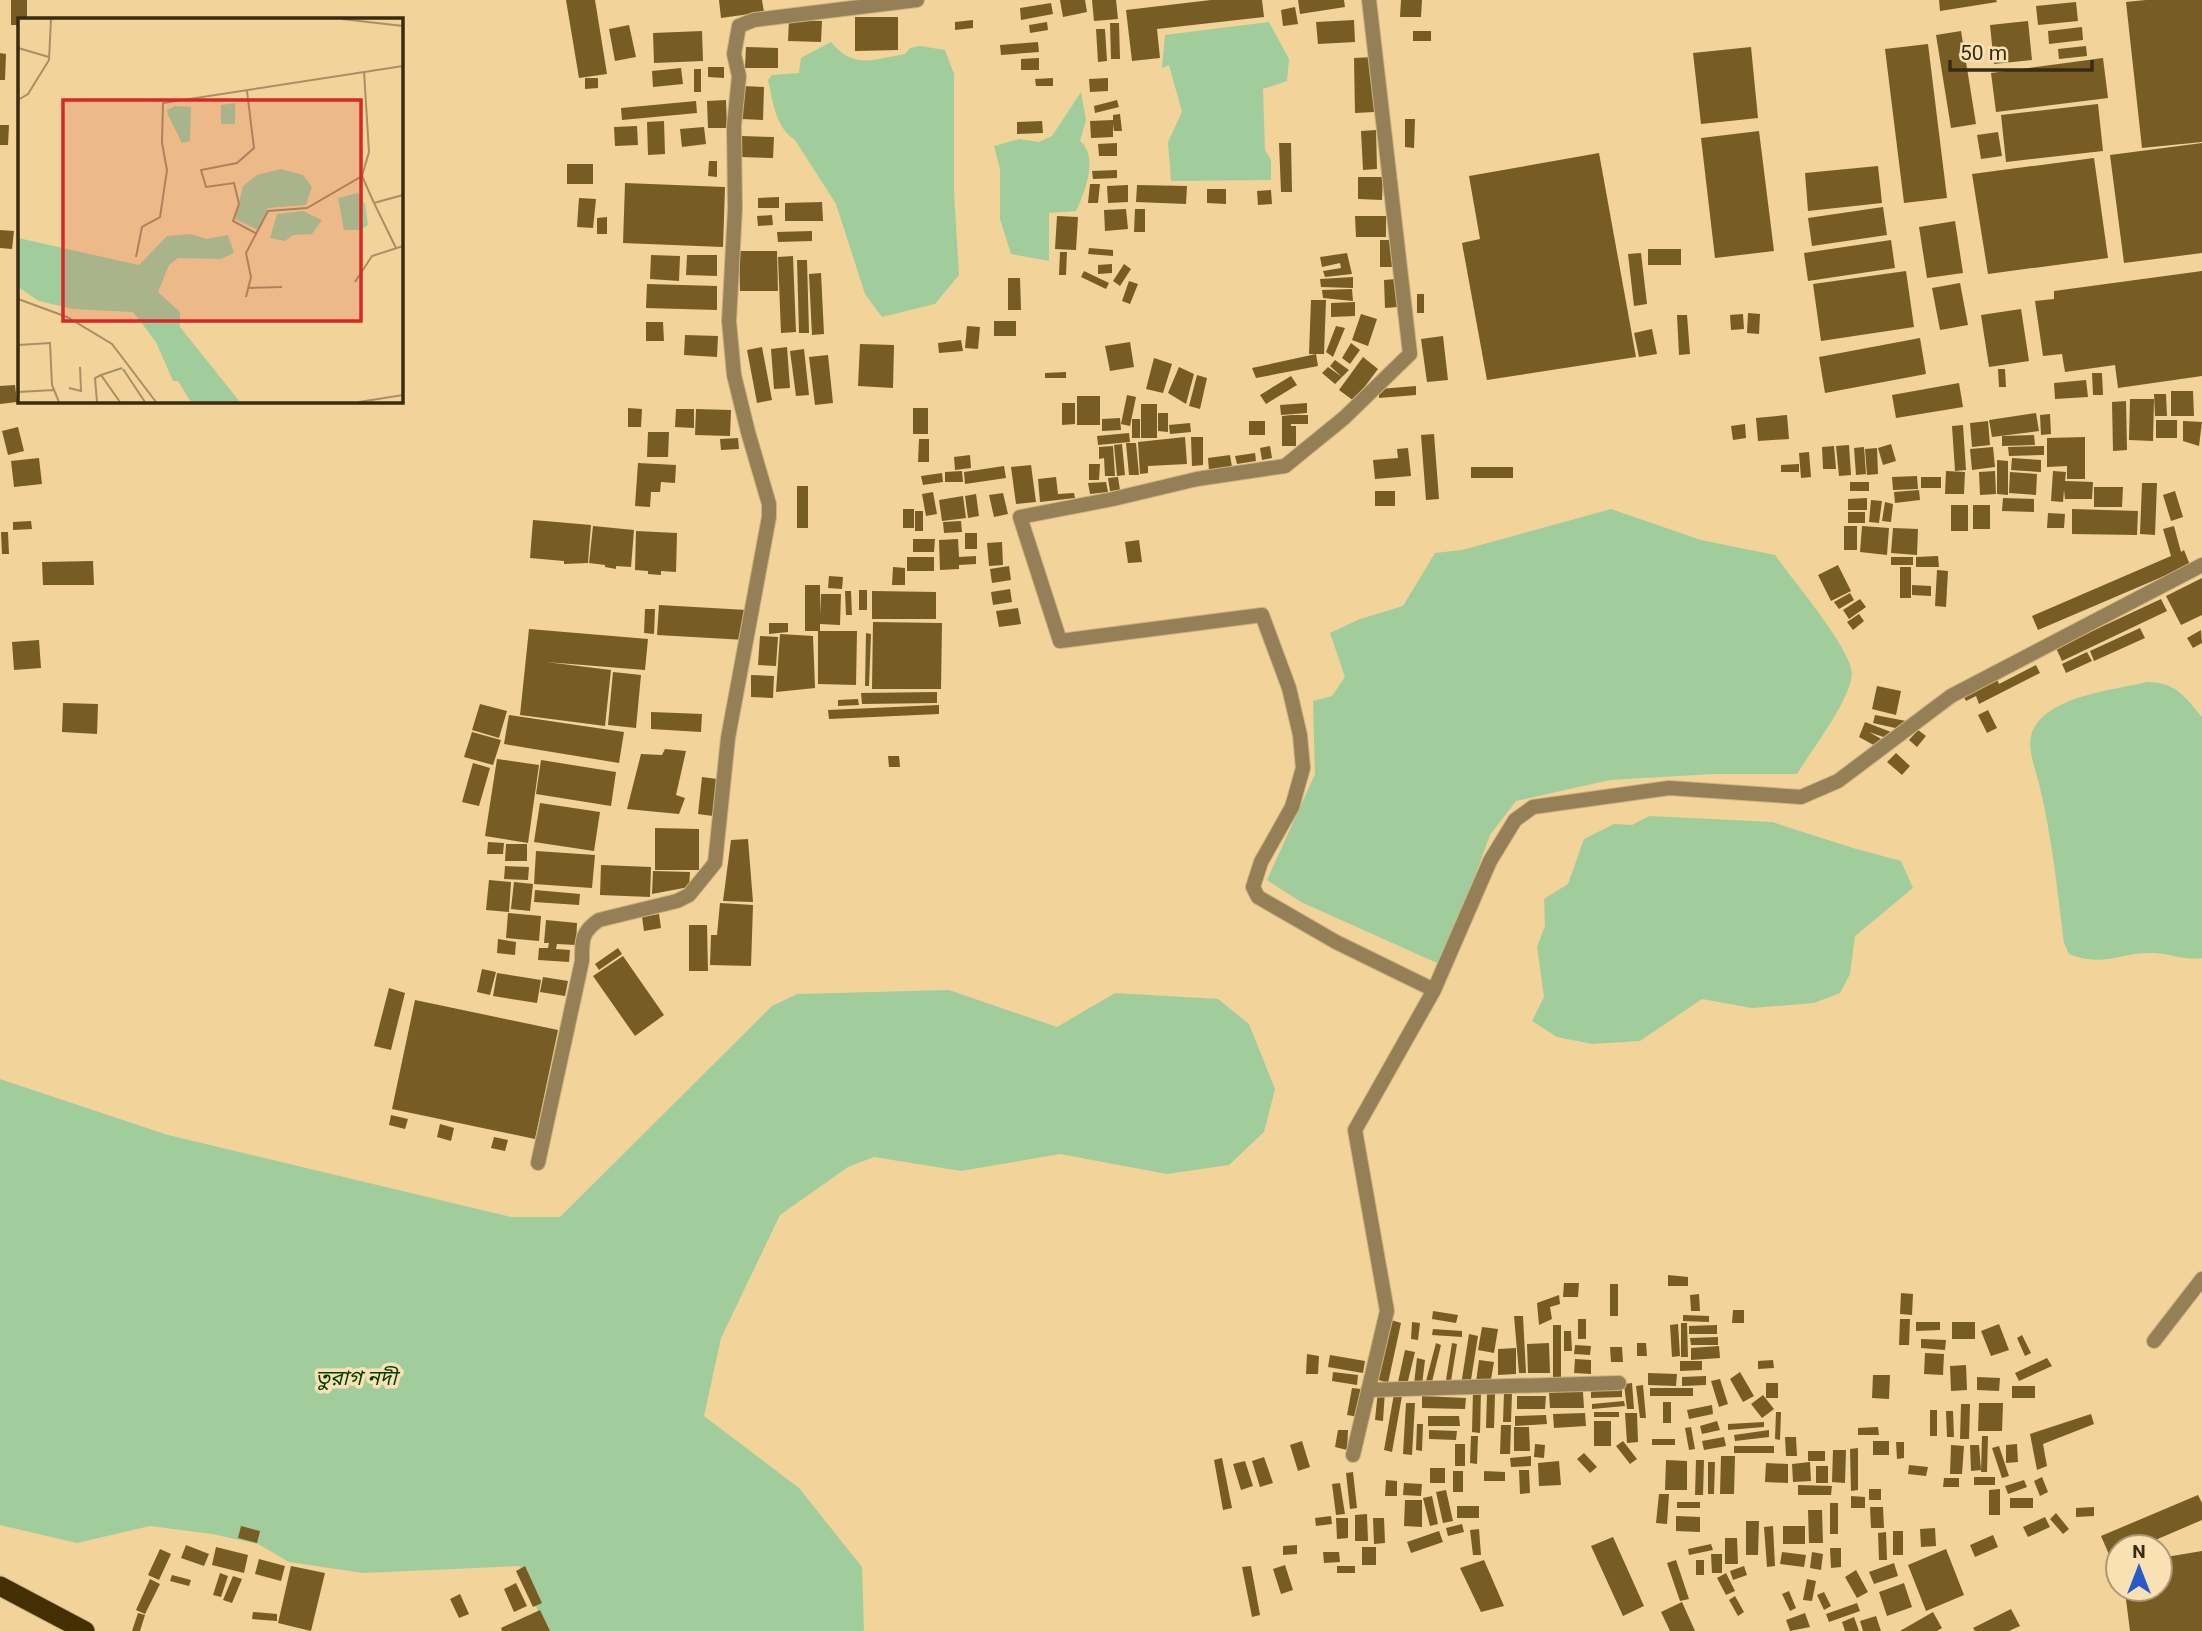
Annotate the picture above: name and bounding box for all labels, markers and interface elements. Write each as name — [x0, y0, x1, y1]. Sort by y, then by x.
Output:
inset map — [18, 18, 402, 402]
scale bar — [1950, 28, 2092, 72]
text: 50 m — [1960, 41, 2007, 65]
water label: তুরাগ নদী — [315, 1365, 401, 1391]
north arrow — [2104, 1533, 2174, 1603]
text: N — [2132, 1540, 2146, 1563]

